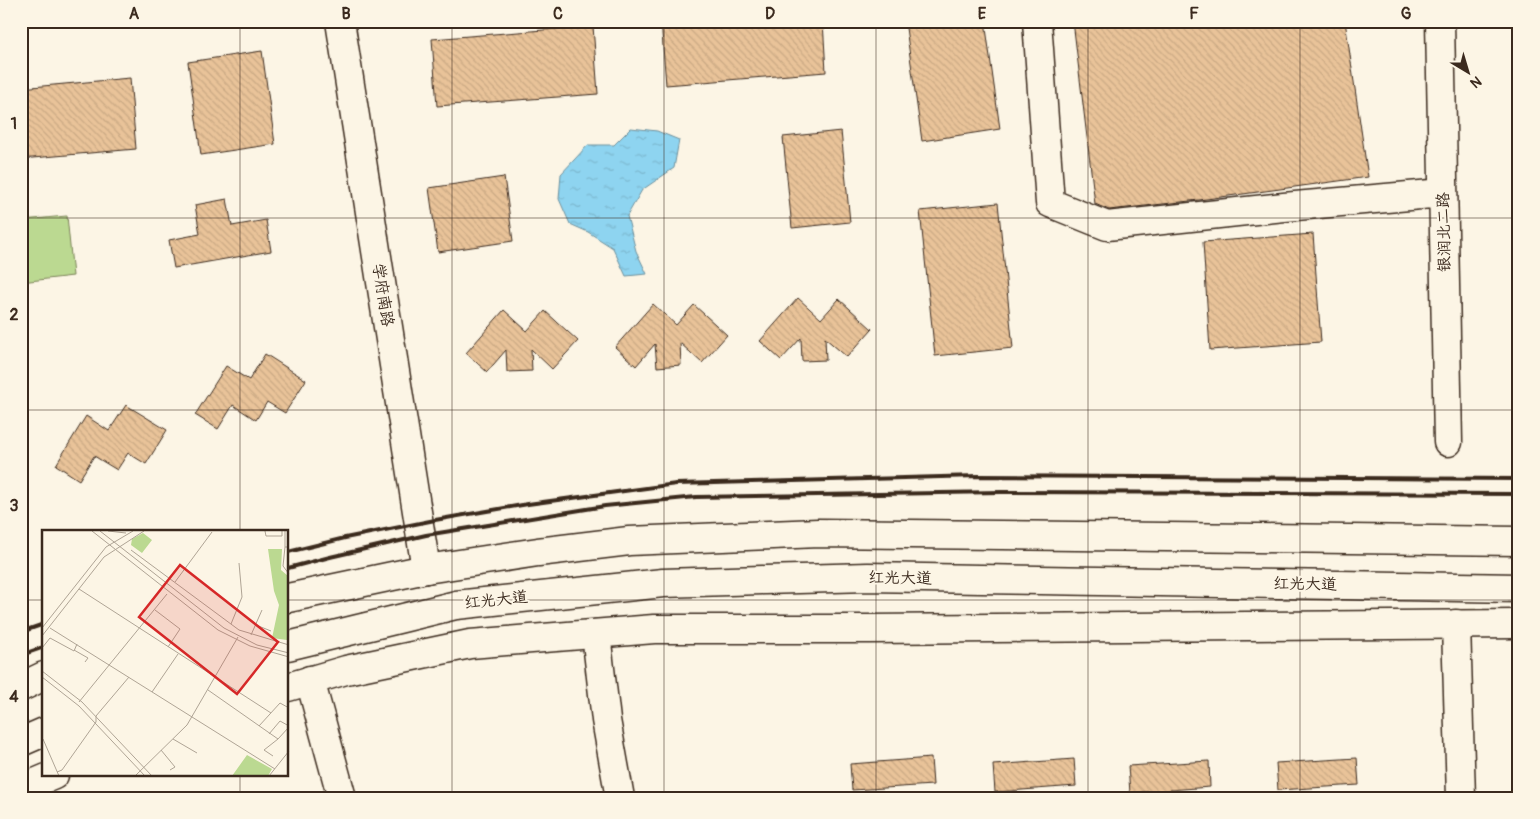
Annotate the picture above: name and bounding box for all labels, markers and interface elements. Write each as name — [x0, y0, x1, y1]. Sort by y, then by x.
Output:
text: A — [129, 4, 140, 24]
text: B — [341, 4, 351, 24]
text: C — [553, 4, 563, 24]
text: D — [765, 4, 775, 24]
text: E — [978, 4, 987, 24]
text: F — [1189, 4, 1199, 24]
text: G — [1401, 4, 1412, 24]
north arrow — [1442, 48, 1492, 98]
text: N — [1467, 72, 1485, 91]
text: 1 — [11, 114, 17, 134]
street label: 银润北二路 — [1433, 192, 1455, 272]
street label: 学府南路 — [368, 262, 398, 328]
text: 2 — [10, 305, 19, 325]
text: 3 — [10, 496, 19, 516]
inset map — [42, 530, 289, 776]
street label: 红光大道 — [868, 567, 932, 589]
street label: 红光大道 — [1273, 573, 1337, 595]
street label: 红光大道 — [463, 587, 529, 613]
text: 4 — [9, 687, 19, 707]

